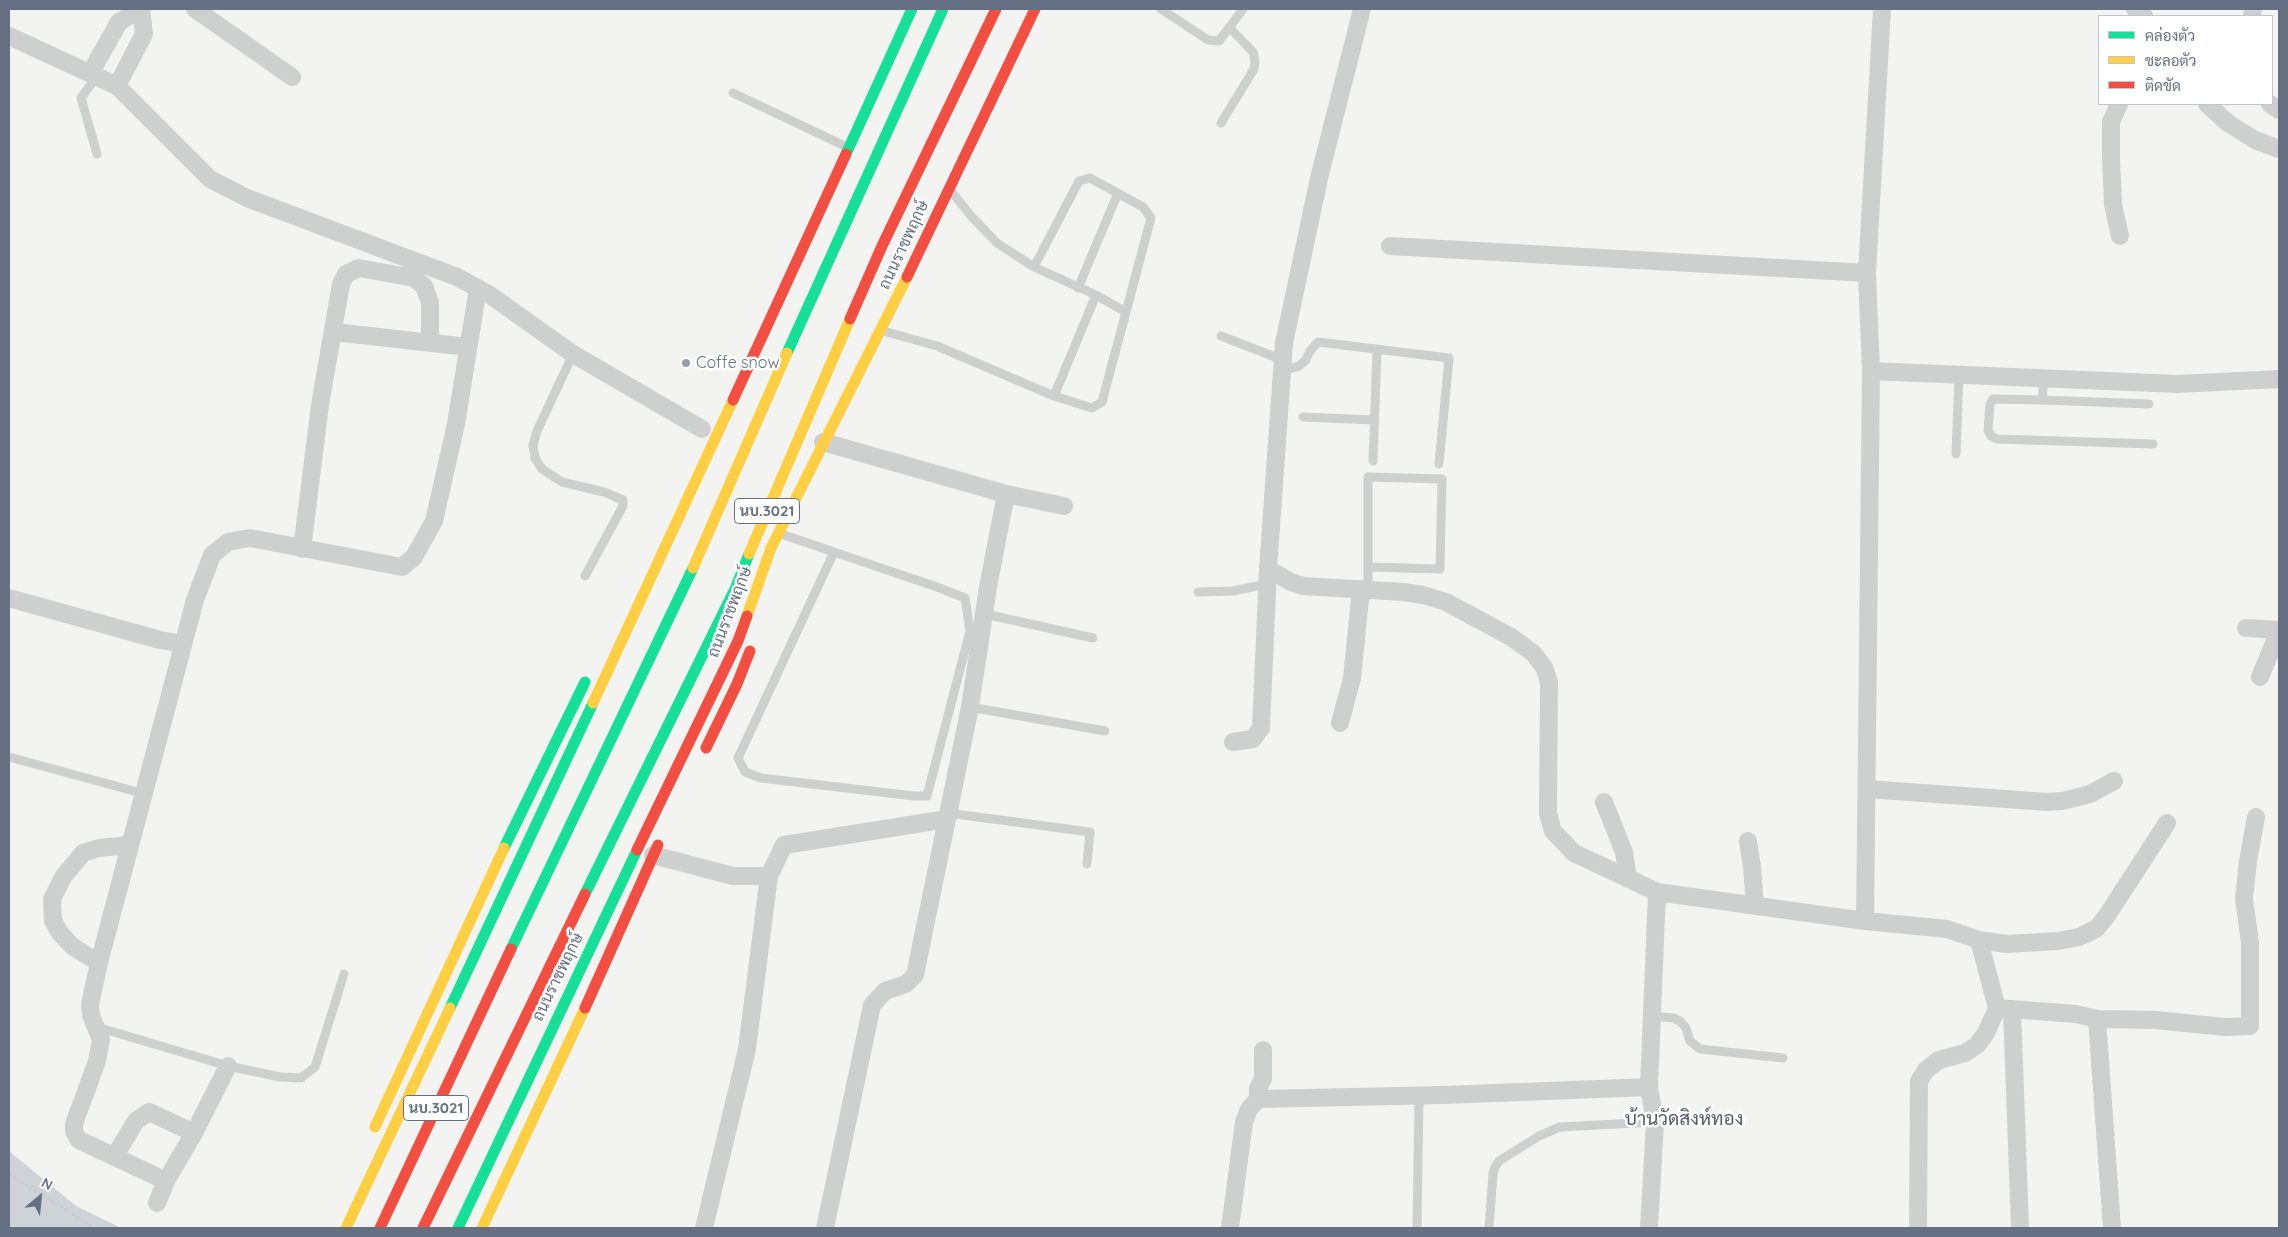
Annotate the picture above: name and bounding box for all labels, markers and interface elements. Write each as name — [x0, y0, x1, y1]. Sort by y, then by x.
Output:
legend — [2098, 15, 2273, 105]
text: คล่องตัว — [2145, 26, 2195, 45]
text: ชะลอตัว — [2145, 51, 2196, 70]
text: ติดขัด — [2145, 76, 2181, 95]
street label: ถนนราชพฤกษ์ — [875, 198, 933, 292]
place label: Coffe snow — [696, 353, 779, 373]
marker: Coffe snow — [680, 357, 692, 369]
road number: นบ.3021 — [734, 498, 800, 524]
street label: ถนนราชพฤกษ์ — [704, 564, 756, 660]
street label: ถนนราชพฤกษ์ — [528, 930, 588, 1024]
road number: นบ.3021 — [404, 1096, 468, 1120]
district label: บ้านวัดสิงห์ทอง — [1625, 1108, 1743, 1130]
north arrow — [15, 1172, 65, 1222]
text: N — [38, 1173, 56, 1194]

